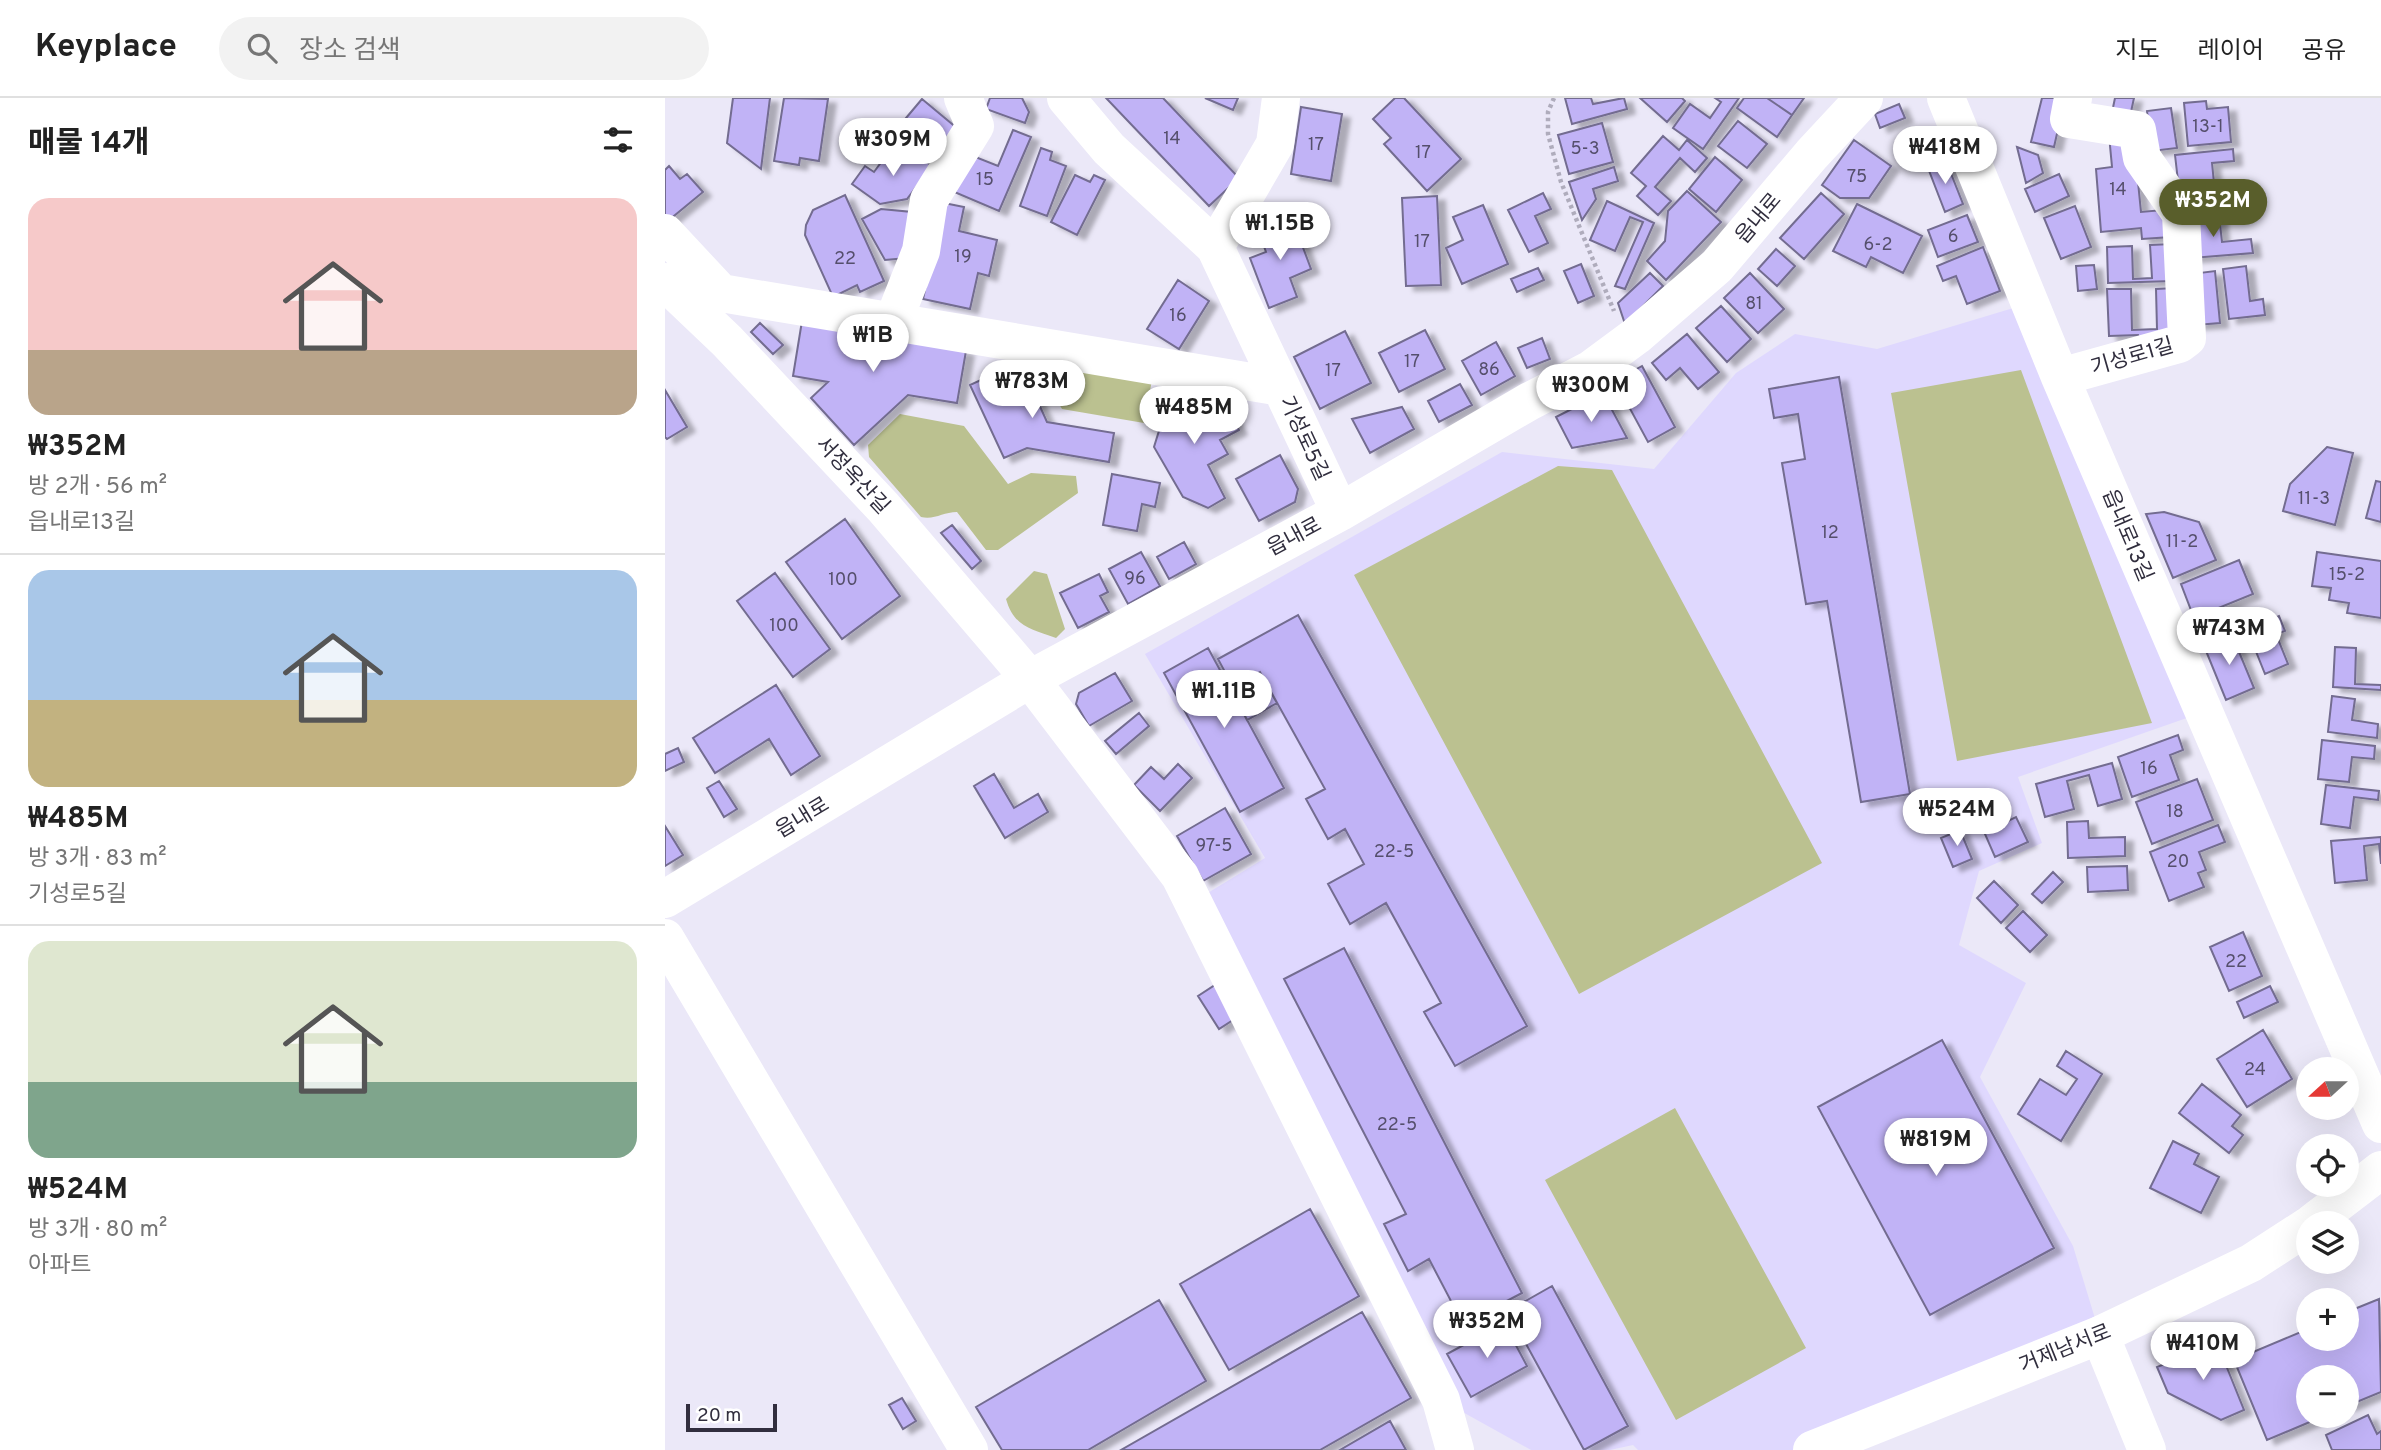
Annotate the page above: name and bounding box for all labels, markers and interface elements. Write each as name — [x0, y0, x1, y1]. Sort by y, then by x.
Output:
search box — [219, 17, 709, 80]
text: Keyplace — [35, 27, 177, 69]
icon: search — [243, 29, 281, 67]
text: 장소 검색 — [299, 35, 401, 68]
text: 지도 — [2115, 37, 2160, 67]
text: 레이어 — [2198, 37, 2264, 67]
text: 공유 — [2302, 37, 2346, 67]
house number: 13-1 — [2192, 116, 2224, 139]
pin: ₩309M — [844, 118, 942, 178]
icon: filters — [599, 121, 637, 159]
text: 매물 14개 — [28, 126, 150, 163]
text: ₩309M — [855, 126, 931, 155]
pin: ₩418M — [1896, 126, 1994, 186]
house number: 14 — [1163, 128, 1181, 151]
house number: 17 — [1308, 134, 1324, 157]
text: ₩418M — [1909, 134, 1981, 163]
house number: 5-3 — [1570, 138, 1600, 161]
house number: 17 — [1415, 142, 1431, 165]
house number: 75 — [1847, 166, 1867, 189]
house number: 15 — [976, 169, 994, 192]
house number: 14 — [2109, 179, 2127, 202]
pin: ₩352M — [2164, 180, 2262, 239]
text: ₩352M — [2175, 187, 2251, 216]
street label: 읍내로 — [1730, 188, 1788, 250]
pin: ₩1.15B — [1223, 202, 1337, 262]
text: ₩1.15B — [1245, 210, 1315, 239]
house number: 6 — [1948, 226, 1958, 249]
house number: 17 — [1414, 231, 1430, 254]
house number: 6-2 — [1864, 234, 1892, 257]
icon: home — [270, 243, 396, 369]
house number: 19 — [954, 246, 972, 269]
house number: 22 — [834, 248, 856, 271]
house number: 81 — [1745, 293, 1763, 316]
house number: 16 — [1169, 305, 1187, 328]
pin: ₩1B — [839, 314, 907, 374]
text: ₩1B — [853, 322, 893, 351]
street label: 기성로1길 — [2088, 333, 2177, 382]
house number: 17 — [1404, 351, 1420, 374]
house number: 86 — [1478, 359, 1500, 382]
pin: ₩783M — [983, 360, 1081, 420]
house number: 17 — [1325, 360, 1341, 383]
pin: ₩300M — [1542, 364, 1640, 424]
text: ₩783M — [995, 368, 1069, 397]
text: ₩300M — [1552, 372, 1630, 401]
pin: ₩485M — [1145, 386, 1243, 446]
street label: 기성로5길 — [1272, 392, 1335, 485]
text: ₩485M — [1155, 394, 1233, 423]
text: ₩352M — [28, 429, 127, 466]
street label: 서정옥산길 — [809, 431, 895, 521]
text: 방 2개 · 56 m² — [28, 473, 167, 502]
street label: 읍내로13길 — [2095, 485, 2158, 586]
house number: 11-3 — [2298, 488, 2330, 511]
text: 읍내로13길 — [28, 509, 135, 538]
street label: 읍내로 — [1263, 512, 1327, 563]
house number: 12 — [1821, 522, 1839, 545]
house number: 11-2 — [2166, 531, 2198, 554]
house number: 15-2 — [2329, 564, 2365, 587]
house number: 96 — [1124, 568, 1146, 591]
house number: 100 — [828, 569, 858, 592]
pin: ₩743M — [2180, 608, 2278, 667]
icon: home — [270, 615, 396, 741]
house number: 100 — [769, 615, 799, 638]
text: ₩743M — [2193, 615, 2265, 644]
pin: ₩1.11B — [1167, 670, 1281, 730]
text: ₩1.11B — [1192, 678, 1256, 707]
house number: 16 — [2140, 758, 2158, 781]
pin: ₩524M — [1908, 788, 2006, 848]
street label: 읍내로 — [771, 792, 835, 845]
text: ₩524M — [1919, 796, 1995, 825]
text: ₩485M — [28, 801, 128, 838]
house number: 18 — [2166, 801, 2184, 824]
house number: 97-5 — [1195, 835, 1233, 858]
house number: 22-5 — [1374, 841, 1414, 864]
text: 방 3개 · 83 m² — [28, 845, 167, 874]
house number: 20 — [2167, 851, 2189, 874]
text: 기성로5길 — [28, 881, 127, 910]
house number: 22 — [2225, 951, 2247, 974]
icon: home — [270, 986, 396, 1112]
north arrow — [2296, 1057, 2359, 1120]
map controls — [2296, 1057, 2359, 1428]
house number: 24 — [2244, 1059, 2266, 1082]
house number: 22-5 — [1377, 1114, 1417, 1137]
pin: ₩819M — [1887, 1118, 1985, 1178]
text: ₩819M — [1900, 1126, 1972, 1155]
button: locate — [2296, 1134, 2359, 1197]
text: ₩524M — [28, 1172, 128, 1209]
button: layers — [2296, 1211, 2359, 1274]
text: 방 3개 · 80 m² — [28, 1216, 167, 1245]
text: 아파트 — [28, 1252, 91, 1281]
button: + — [2296, 1288, 2359, 1351]
pin: ₩352M — [1438, 1300, 1536, 1360]
text: ₩352M — [1449, 1308, 1525, 1337]
street label: 거제남서로 — [2016, 1319, 2115, 1380]
pin: ₩410M — [2154, 1322, 2252, 1382]
text: ₩410M — [2167, 1330, 2239, 1359]
button: − — [2296, 1365, 2359, 1428]
scale bar — [686, 1401, 777, 1433]
text: 20 m — [697, 1404, 741, 1428]

